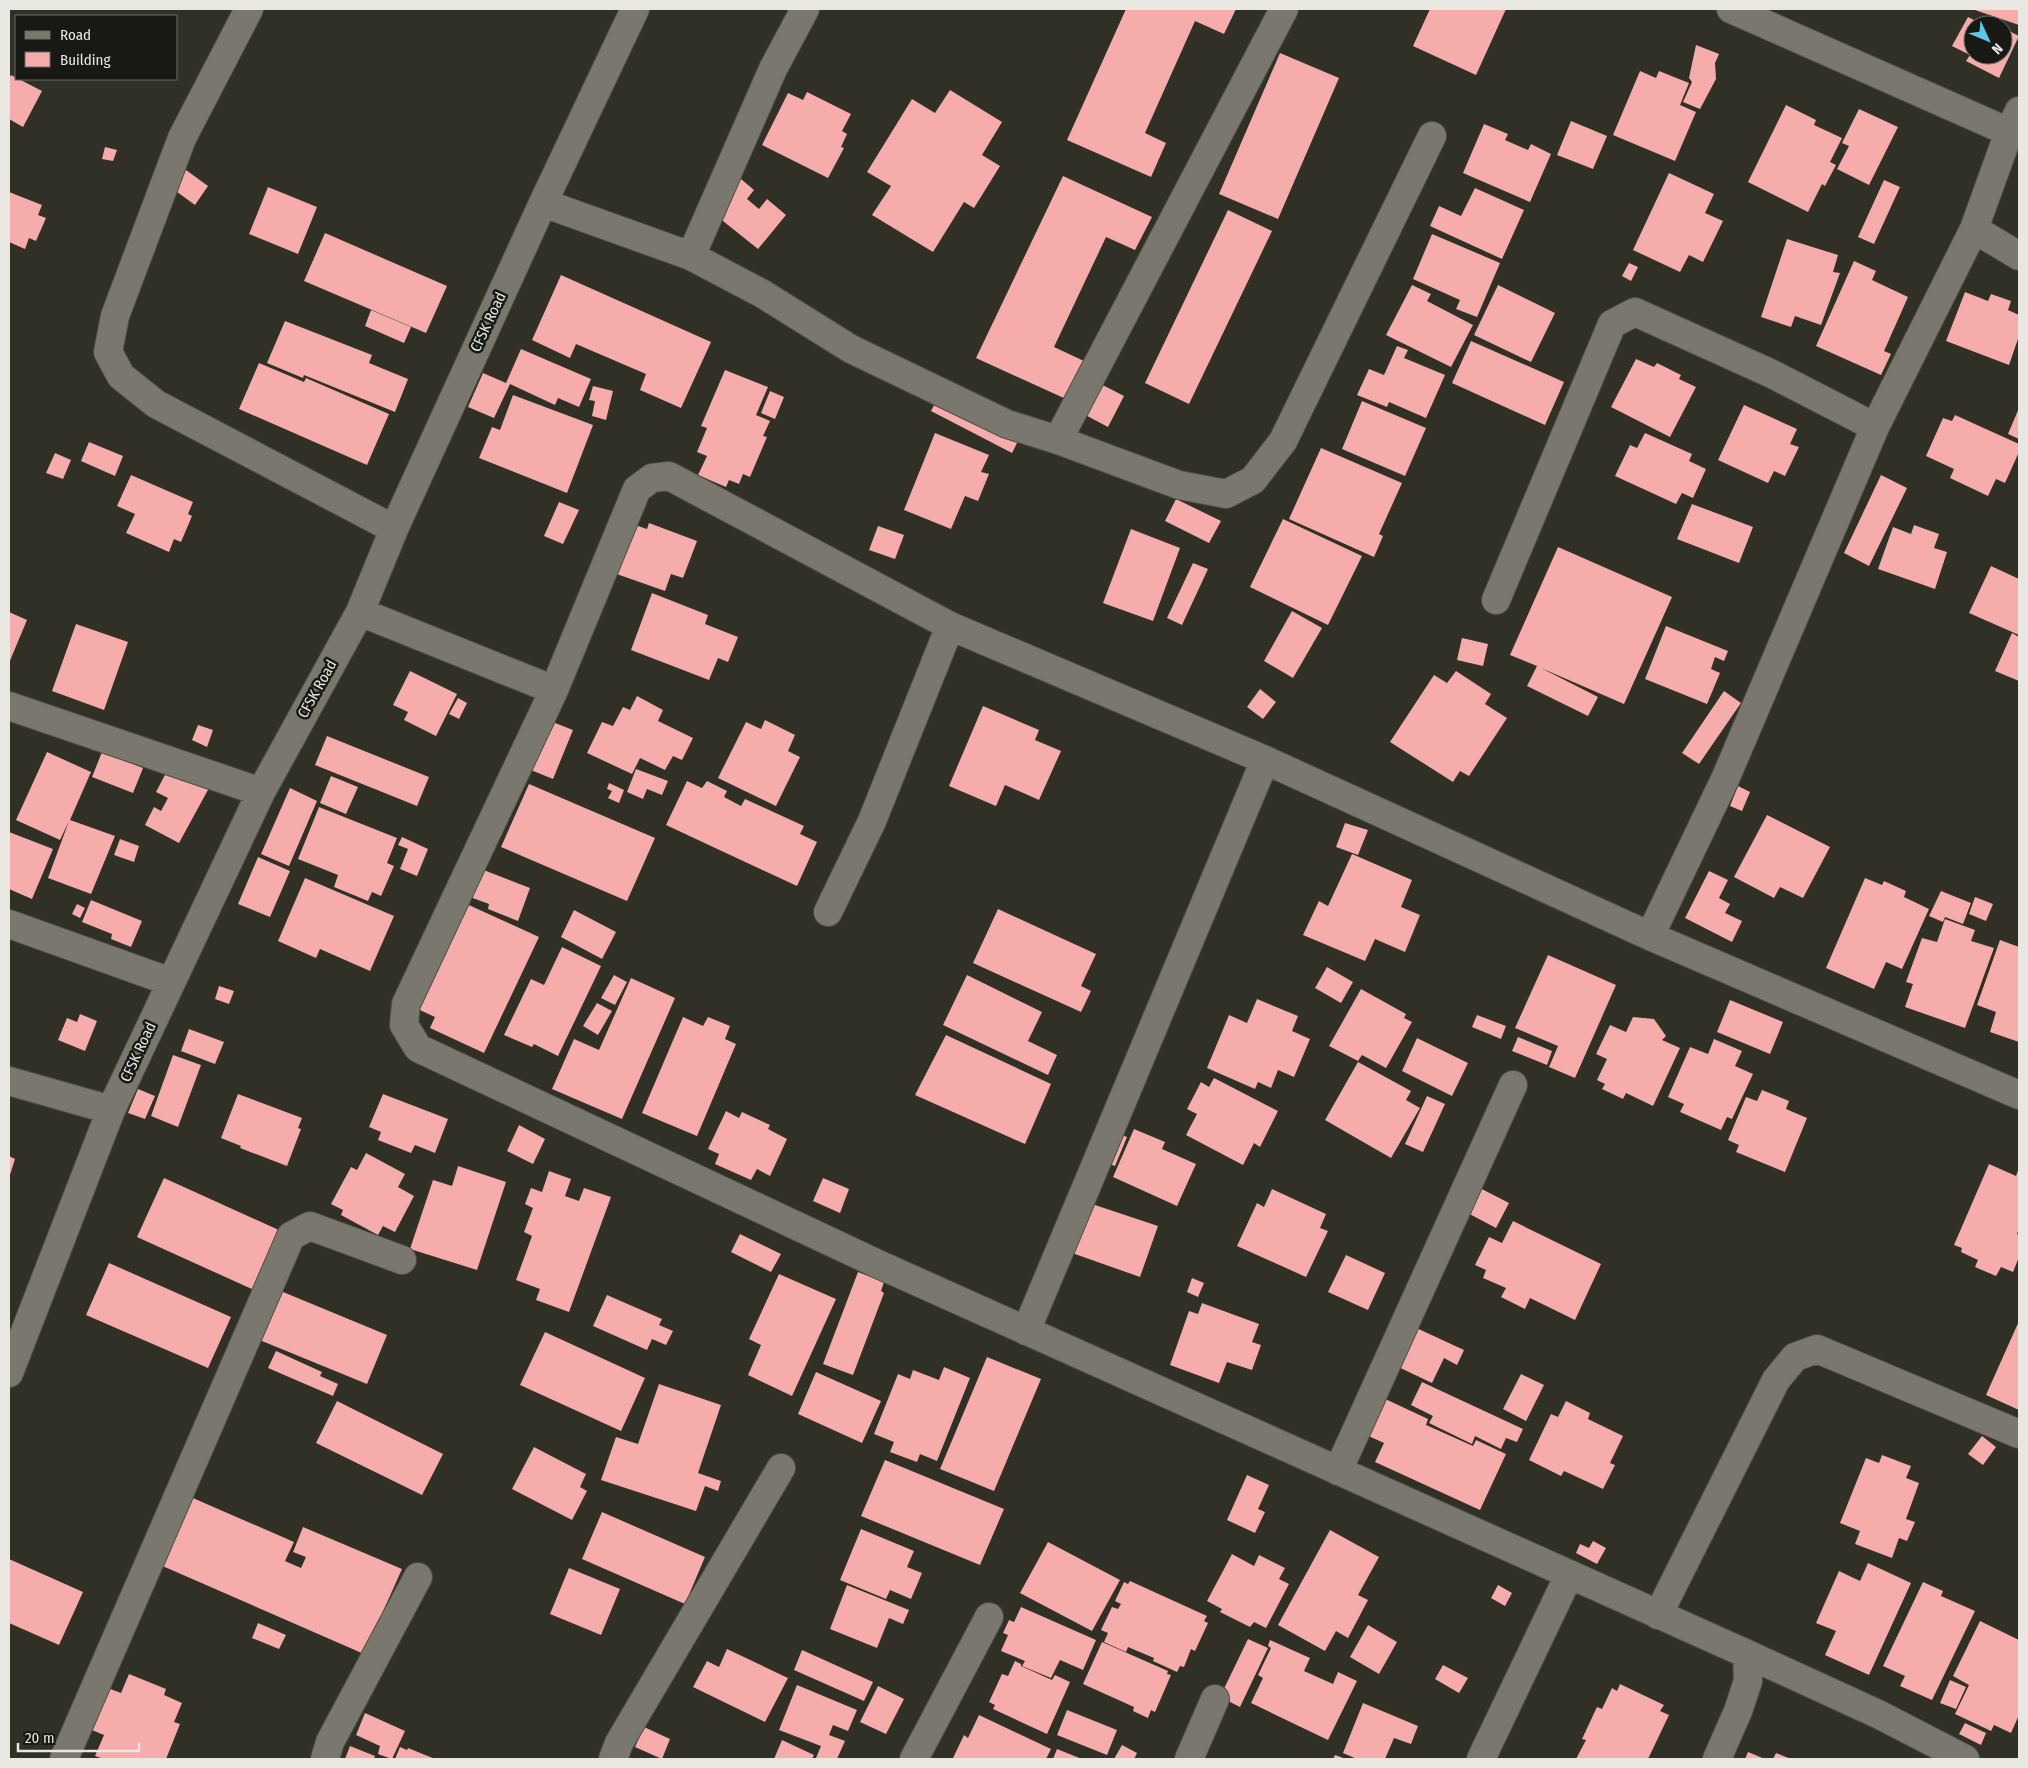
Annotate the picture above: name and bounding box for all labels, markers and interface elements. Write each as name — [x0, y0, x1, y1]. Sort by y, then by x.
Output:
legend — [15, 15, 178, 80]
north arrow — [1963, 15, 2013, 65]
text: Road — [60, 26, 91, 44]
text: N — [1988, 40, 2006, 58]
text: Building — [60, 51, 111, 69]
street label: CFSK Road — [466, 289, 510, 355]
street label: CFSK Road — [294, 657, 340, 721]
street label: CFSK Road — [116, 1019, 160, 1085]
scale bar — [18, 1720, 139, 1752]
text: 20 m — [25, 1729, 55, 1747]

